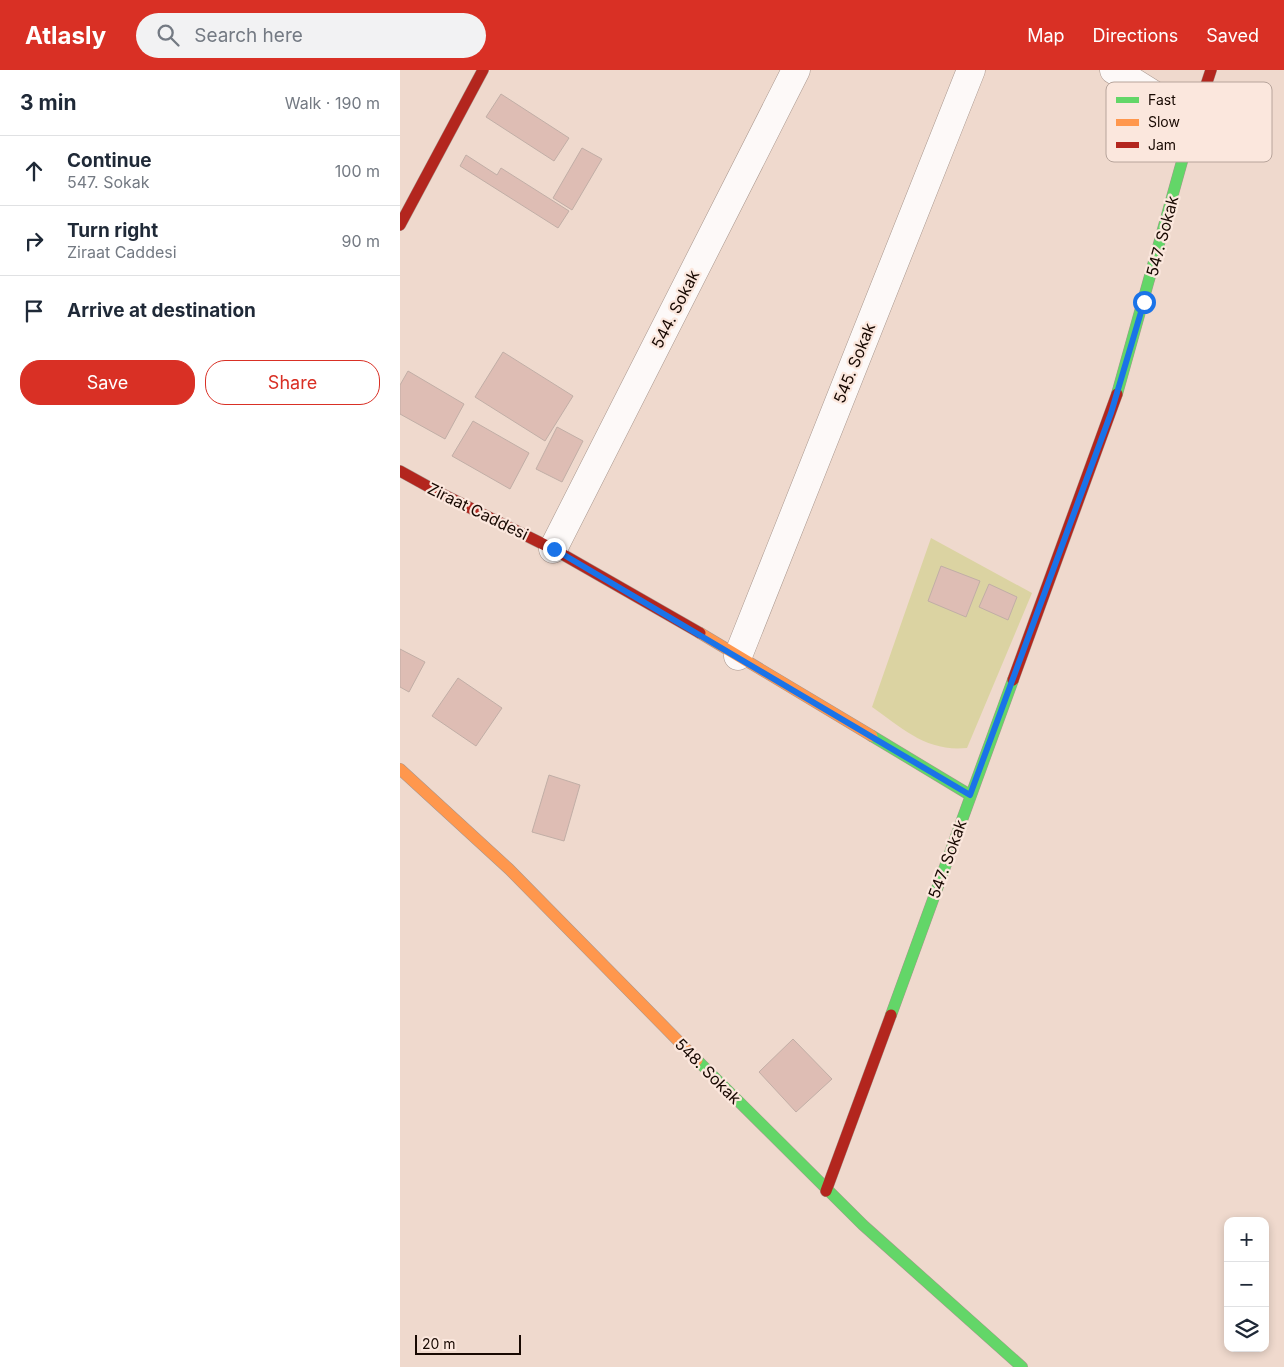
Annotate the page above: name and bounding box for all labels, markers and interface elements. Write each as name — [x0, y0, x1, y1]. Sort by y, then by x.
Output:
search box — [136, 13, 486, 58]
text: Atlasly — [25, 21, 106, 50]
icon: search — [154, 21, 182, 49]
text: Search here — [194, 24, 303, 47]
text: Map — [1027, 25, 1065, 46]
text: Directions — [1093, 25, 1178, 46]
text: Saved — [1206, 25, 1259, 46]
legend — [1106, 82, 1272, 162]
text: 3 min — [20, 90, 76, 115]
text: Fast — [1148, 91, 1176, 108]
text: Walk · 190 m — [285, 93, 380, 113]
text: Slow — [1148, 113, 1180, 130]
text: Jam — [1148, 136, 1176, 153]
text: Continue — [67, 149, 152, 172]
icon: ahead — [20, 157, 48, 185]
text: 100 m — [335, 161, 380, 181]
text: 547. Sokak — [67, 172, 150, 192]
street label: 547. Sokak — [1142, 193, 1182, 279]
text: Turn right — [67, 219, 158, 242]
icon: right — [20, 227, 48, 255]
text: 90 m — [341, 231, 380, 251]
text: Ziraat Caddesi — [67, 242, 177, 262]
street label: 544. Sokak — [647, 266, 703, 352]
route start — [1133, 291, 1156, 314]
icon: arrive — [20, 297, 48, 325]
text: Arrive at destination — [67, 299, 256, 322]
street label: 545. Sokak — [829, 320, 879, 406]
button: Save — [20, 360, 195, 405]
button: Share — [205, 360, 380, 405]
street label: Ziraat Caddesi — [424, 478, 532, 544]
route end — [543, 538, 566, 561]
street label: 547. Sokak — [923, 817, 971, 901]
street label: 548. Sokak — [671, 1034, 745, 1108]
map controls — [1224, 1217, 1269, 1352]
button: + — [1224, 1217, 1269, 1262]
button: − — [1224, 1262, 1269, 1307]
button: layers — [1224, 1307, 1269, 1352]
scale bar — [415, 1332, 521, 1355]
text: 20 m — [422, 1335, 456, 1352]

